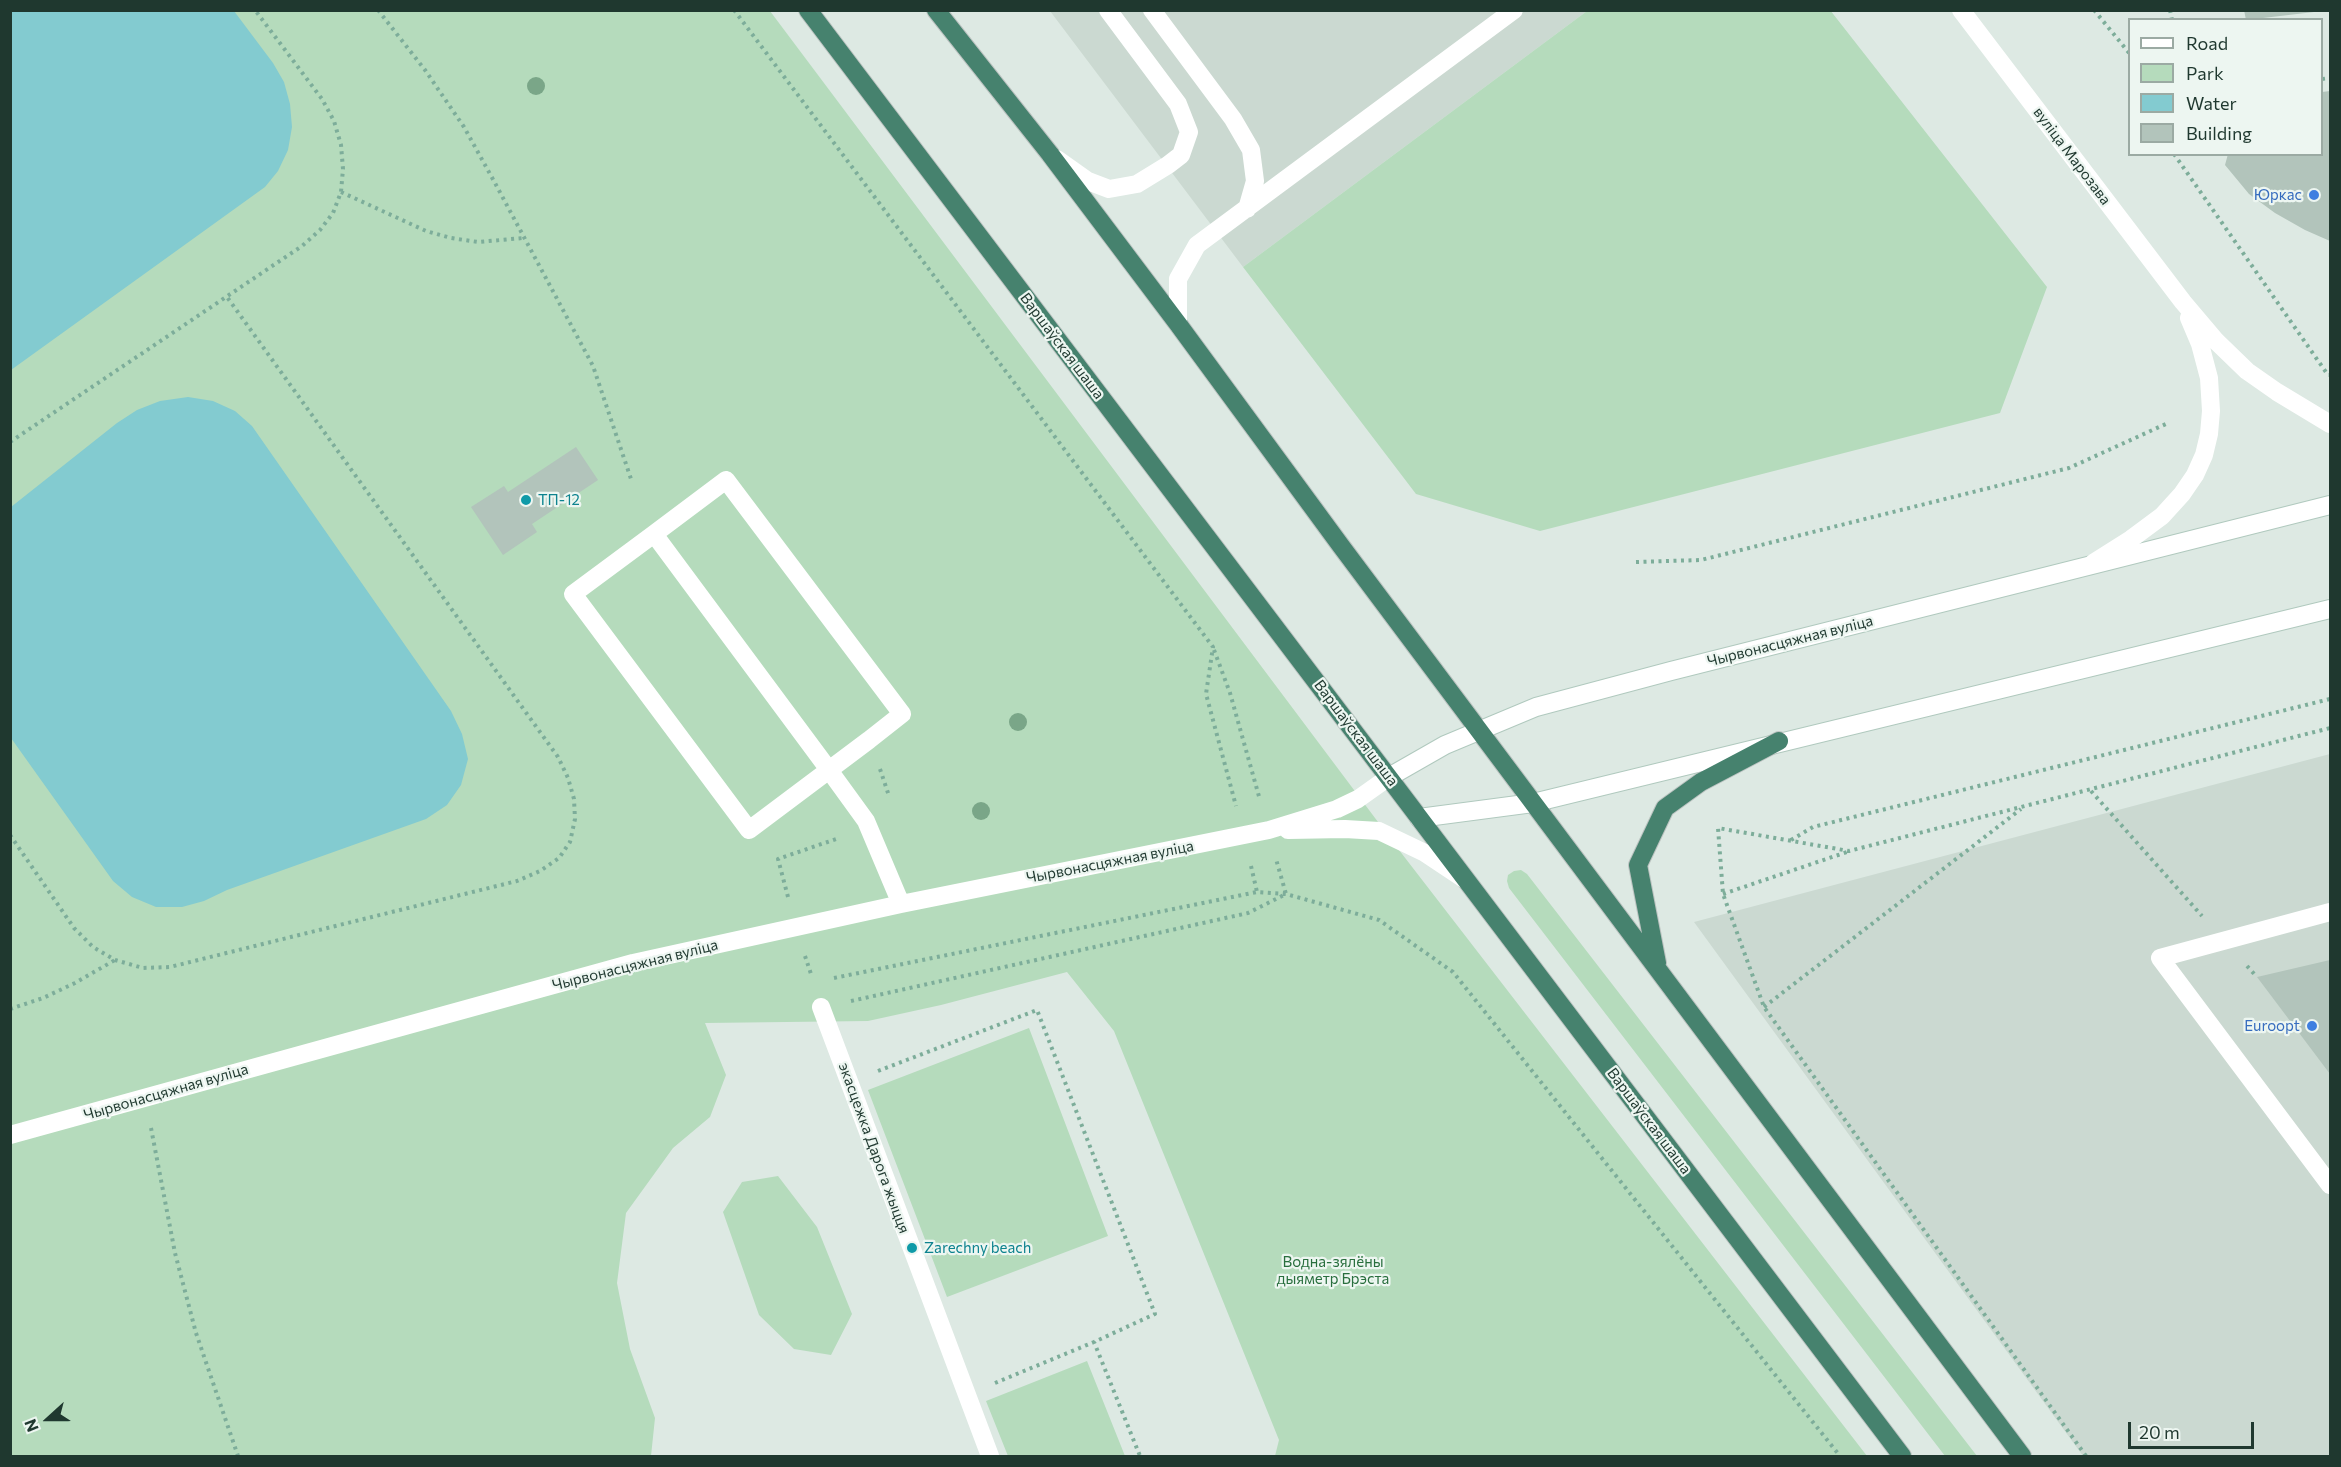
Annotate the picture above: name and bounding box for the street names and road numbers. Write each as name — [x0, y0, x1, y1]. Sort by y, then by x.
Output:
street label: вуліца Марозава — [2029, 104, 2115, 208]
street label: Варшаўская шаша — [1016, 289, 1108, 403]
street label: Чырвонасцяжная вуліца — [1705, 612, 1875, 670]
street label: Варшаўская шаша — [1310, 676, 1402, 790]
street label: Чырвонасцяжная вуліца — [1025, 837, 1195, 887]
street label: Чырвонасцяжная вуліца — [550, 936, 720, 994]
street label: Чырвонасцяжная вуліца — [82, 1060, 250, 1124]
street label: экасцежка Дарога жыцця — [835, 1060, 913, 1236]
street label: Варшаўская шаша — [1603, 1064, 1695, 1178]

